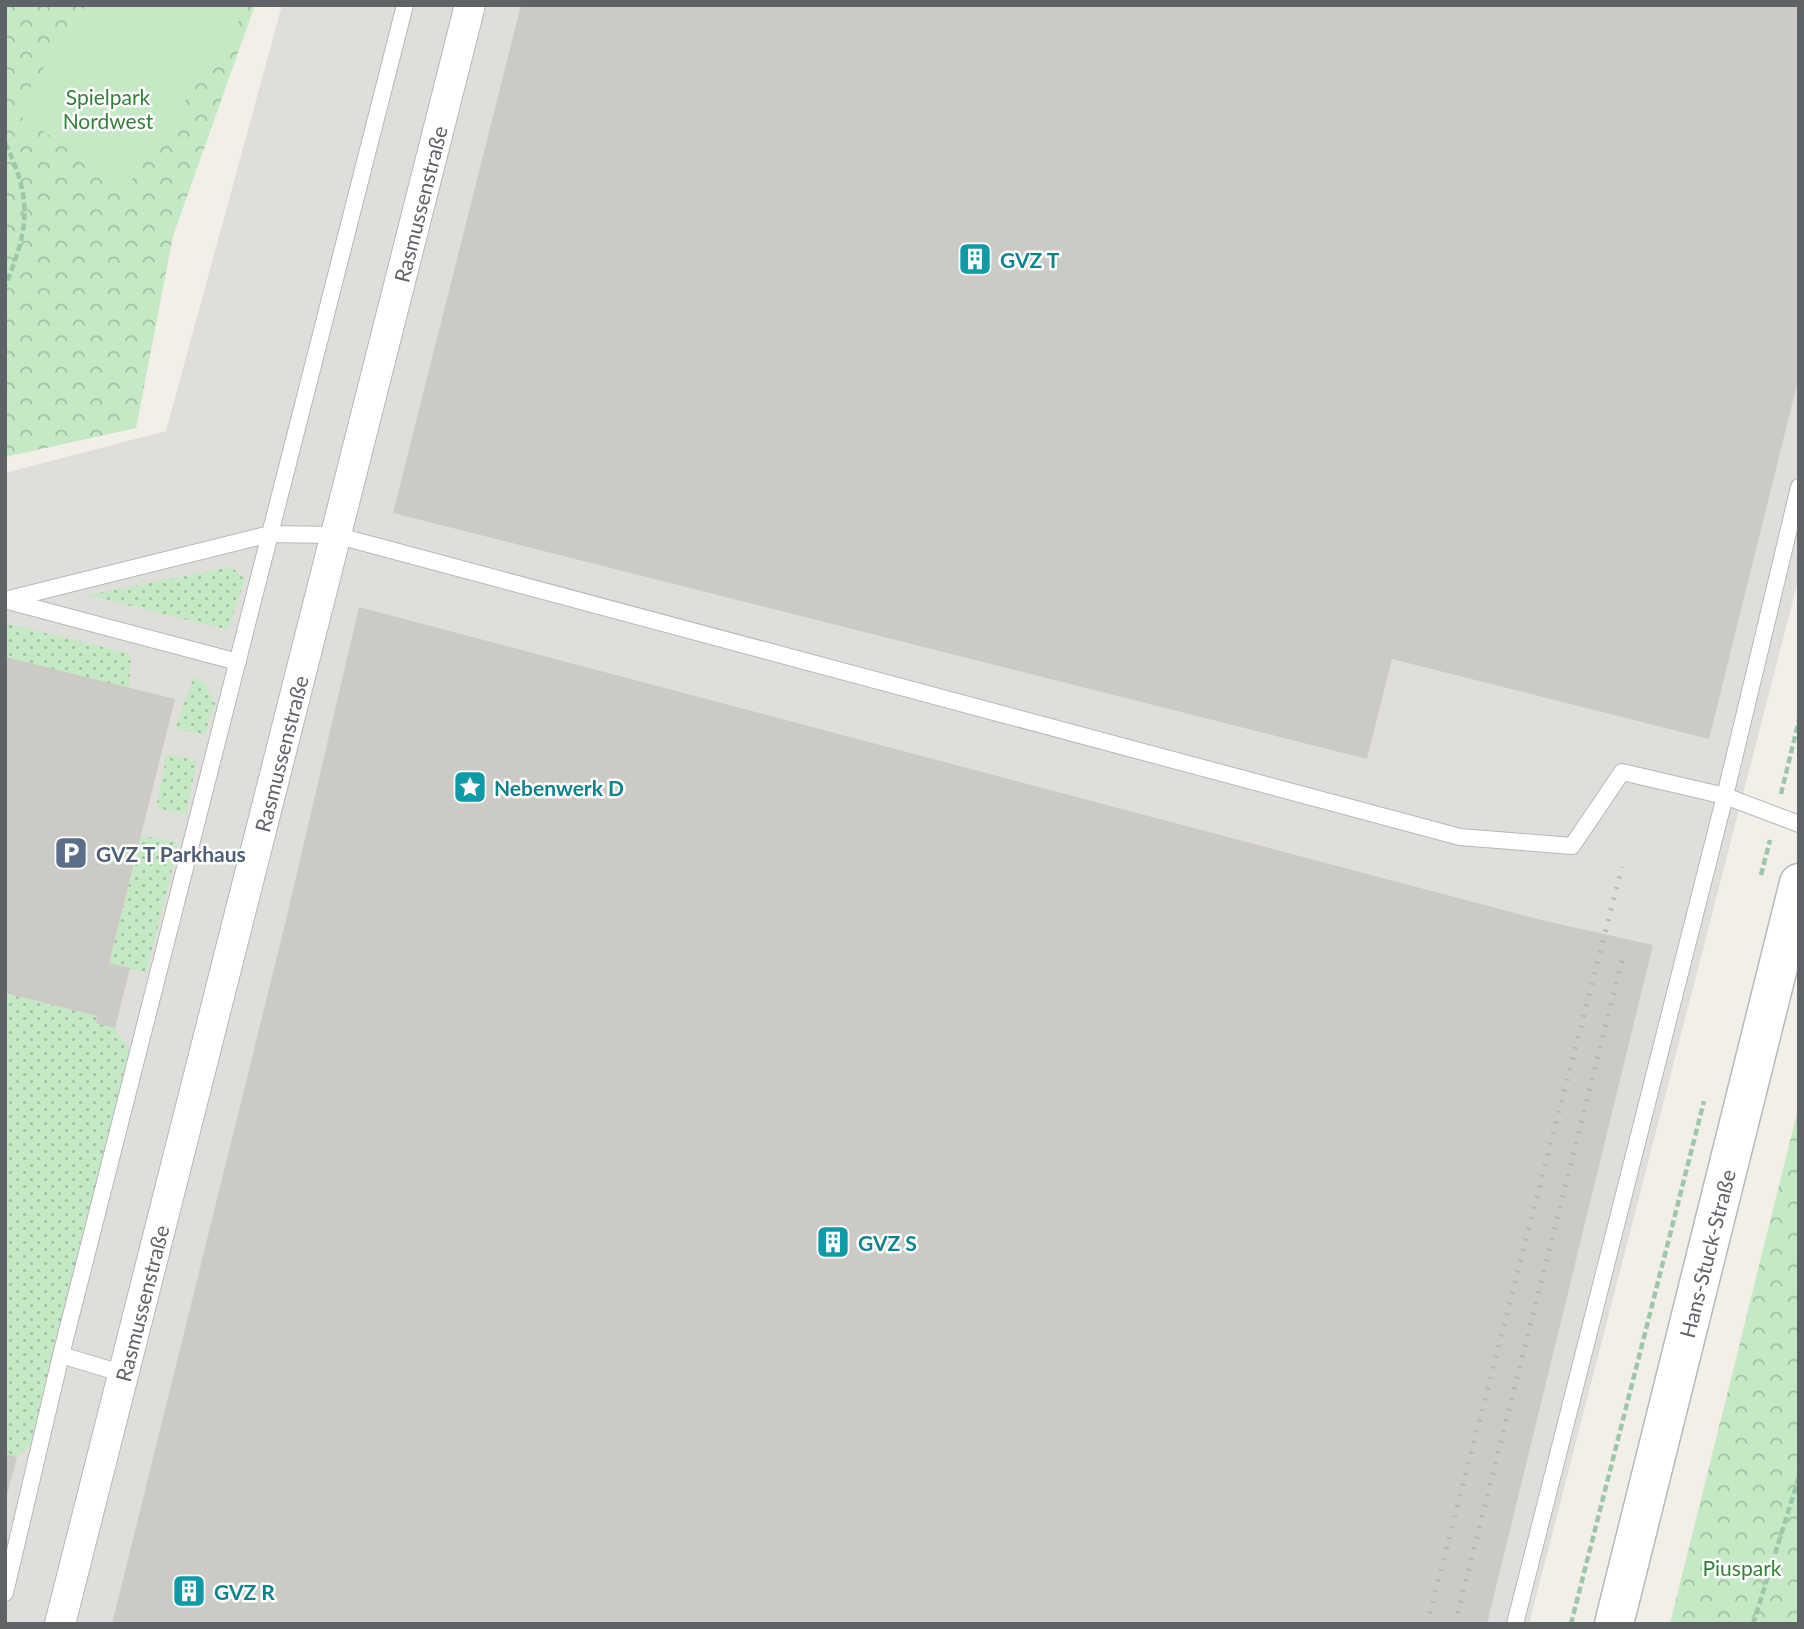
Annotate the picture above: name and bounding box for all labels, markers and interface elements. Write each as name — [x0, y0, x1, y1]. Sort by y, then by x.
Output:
park label: Spielpark Nordwest — [63, 84, 154, 133]
street label: Rasmussenstraße — [388, 123, 451, 285]
building icon: GVZ T — [956, 240, 994, 278]
place label: GVZ T — [1000, 247, 1060, 272]
street label: Rasmussenstraße — [249, 673, 312, 834]
place icon: Nebenwerk D — [451, 768, 489, 806]
place label: Nebenwerk D — [494, 775, 624, 800]
parking icon: GVZ T Parkhaus — [52, 834, 90, 872]
place label: GVZ T Parkhaus — [96, 841, 246, 866]
street label: Hans-Stuck-Straße — [1673, 1167, 1740, 1340]
street label: Rasmussenstraße — [109, 1222, 173, 1384]
building icon: GVZ S — [814, 1223, 852, 1261]
place label: GVZ S — [858, 1230, 917, 1255]
park label: Piuspark — [1703, 1555, 1782, 1580]
building icon: GVZ R — [170, 1572, 208, 1610]
place label: GVZ R — [214, 1579, 275, 1604]

